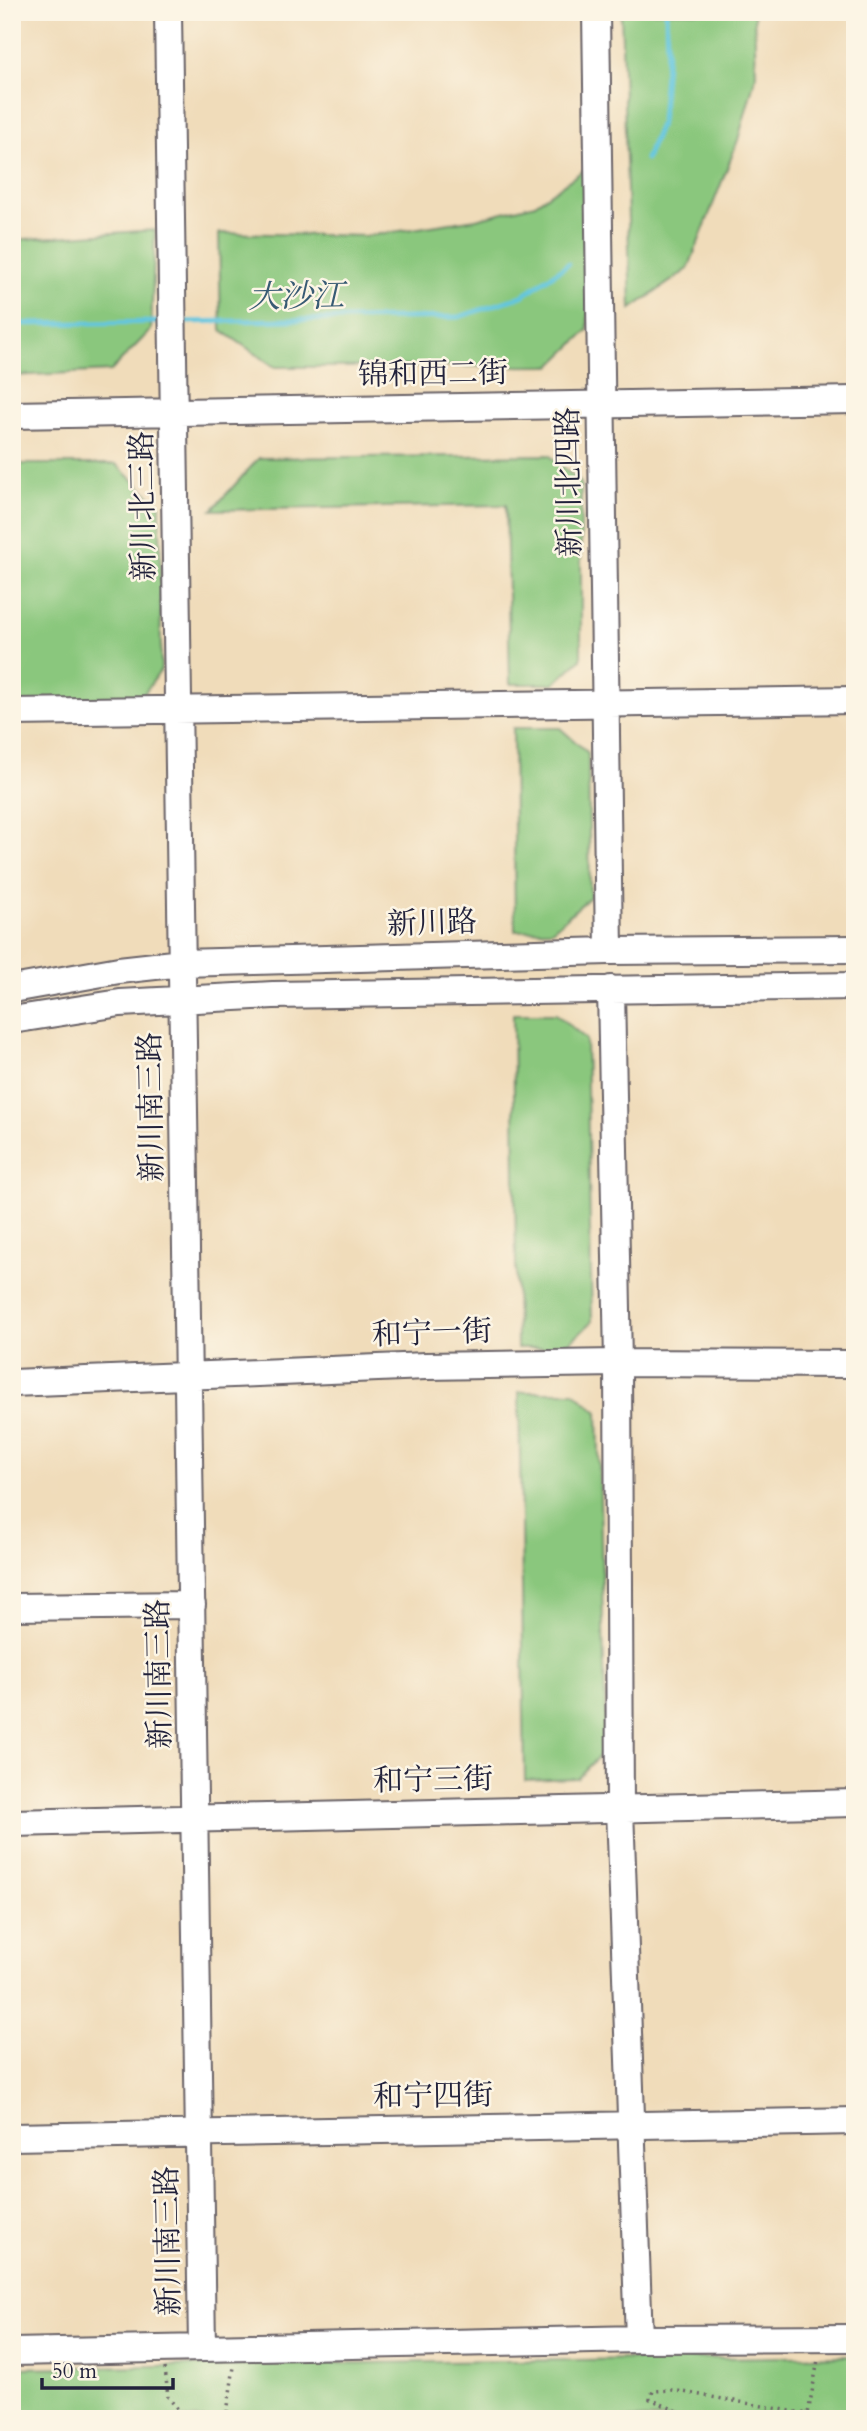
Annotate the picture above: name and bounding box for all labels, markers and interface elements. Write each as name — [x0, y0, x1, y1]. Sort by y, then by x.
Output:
water label: 大沙江 — [248, 274, 348, 320]
street label: 锦和西二街 — [358, 352, 508, 396]
street label: 新川北四路 — [547, 407, 591, 557]
street label: 新川北三路 — [121, 431, 165, 581]
street label: 新川路 — [386, 901, 478, 945]
street label: 新川南三路 — [129, 1032, 173, 1182]
street label: 和宁一街 — [371, 1310, 493, 1356]
street label: 新川南三路 — [137, 1599, 181, 1749]
street label: 和宁三街 — [373, 1758, 493, 1802]
street label: 和宁四街 — [373, 2074, 493, 2118]
street label: 新川南三路 — [146, 2166, 190, 2316]
scale bar — [42, 2347, 173, 2391]
text: 50 m — [52, 2357, 97, 2386]

